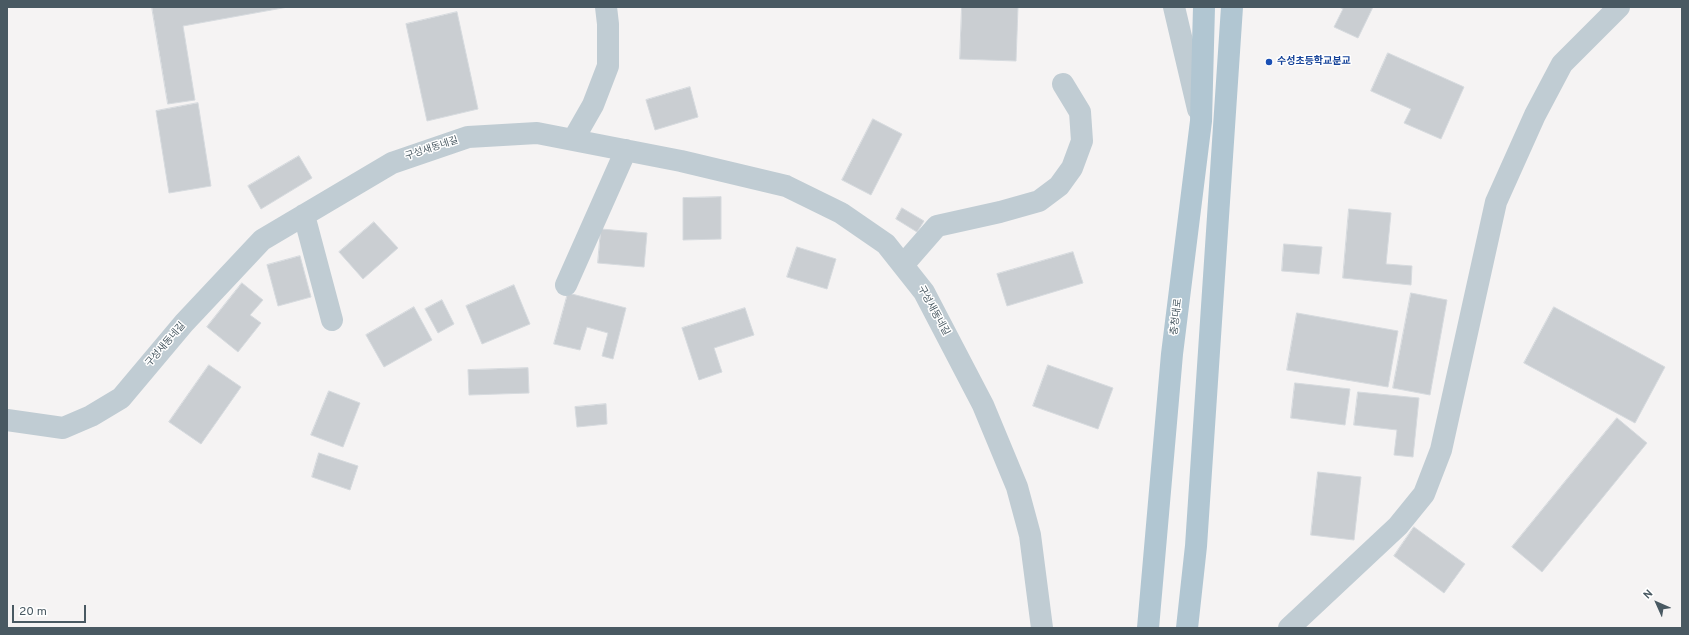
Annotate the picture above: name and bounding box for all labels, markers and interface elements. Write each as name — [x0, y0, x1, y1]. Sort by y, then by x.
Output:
place label: 수성초등학교분교 — [1277, 56, 1351, 68]
marker: 수성초등학교분교 — [1264, 57, 1274, 67]
street label: 구성새동네길 — [404, 135, 460, 163]
street label: 구성새동네길 — [914, 284, 952, 338]
street label: 충청대로 — [1169, 298, 1185, 336]
street label: 구성새동네길 — [143, 320, 189, 370]
north arrow — [1637, 583, 1677, 623]
text: N — [1641, 587, 1656, 602]
scale bar — [14, 597, 88, 623]
text: 20 m — [19, 604, 47, 620]

